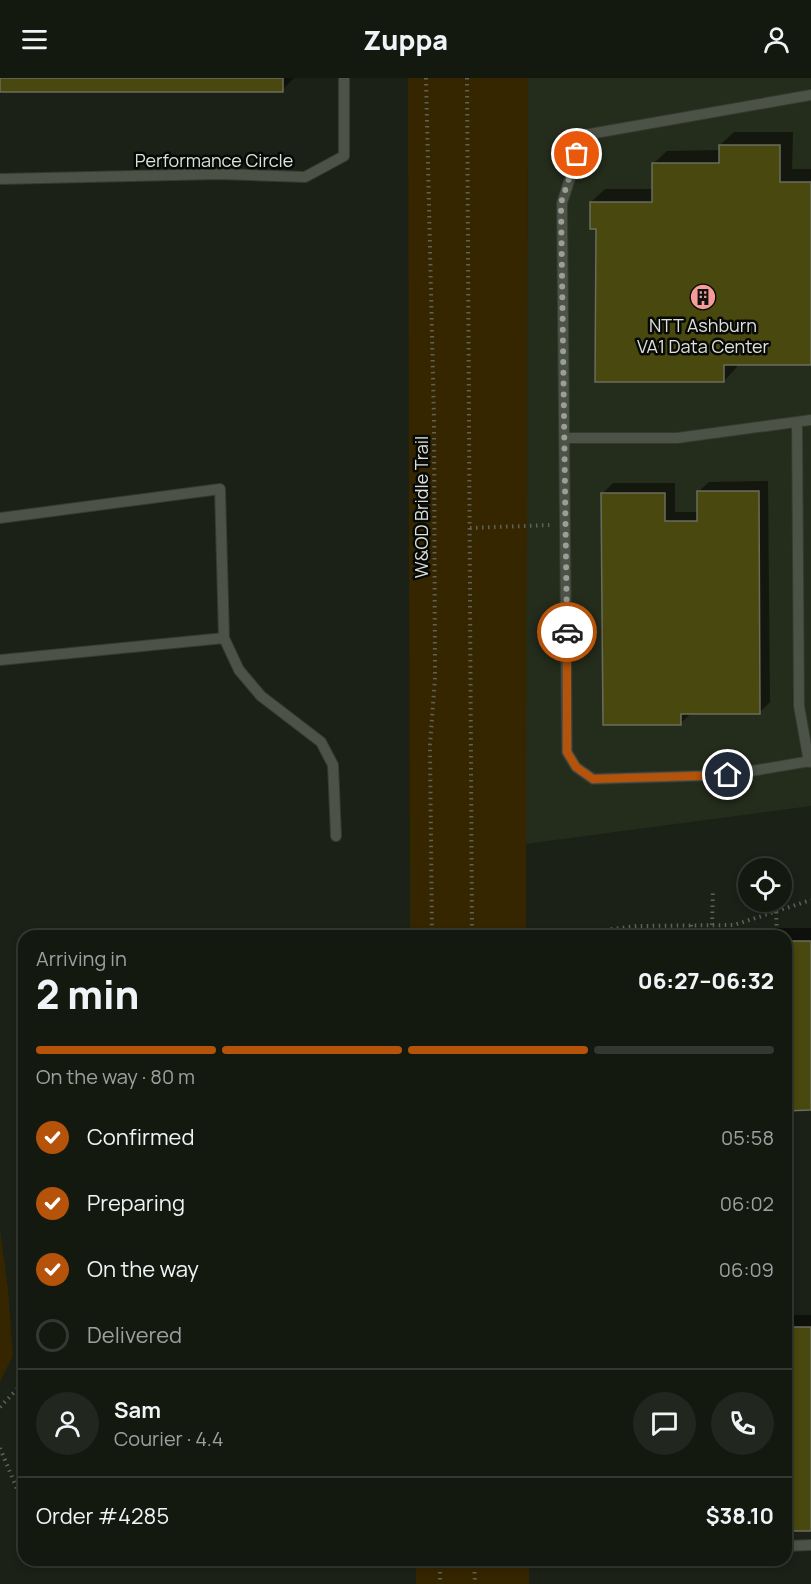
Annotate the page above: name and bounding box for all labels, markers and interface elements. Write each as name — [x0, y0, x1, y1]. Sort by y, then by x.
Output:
text: Zuppa — [363, 21, 448, 58]
icon: menu — [18, 23, 51, 56]
icon: person — [760, 23, 793, 56]
pin — [551, 128, 602, 179]
icon: bag — [560, 137, 593, 170]
street label: Performance Circle — [135, 148, 293, 172]
building icon: NTT Ashburn VA1 Data Center — [688, 282, 718, 312]
place label: NTT Ashburn VA1 Data Center — [637, 313, 770, 358]
street label: W&OD Bridle Trail — [409, 436, 433, 578]
courier — [537, 602, 597, 662]
icon: car — [551, 616, 584, 649]
pin — [702, 749, 753, 800]
icon: home — [711, 758, 744, 791]
map controls — [738, 858, 792, 912]
button: locate — [738, 858, 792, 912]
text: Arriving in — [36, 945, 127, 972]
text: 06:27–06:32 — [638, 966, 774, 996]
text: 2 min — [36, 967, 139, 1021]
text: On the way · 80 m — [36, 1063, 195, 1090]
icon: check — [36, 1121, 69, 1154]
text: Confirmed — [87, 1122, 195, 1152]
text: 05:58 — [721, 1124, 774, 1151]
icon: check — [36, 1187, 69, 1220]
text: Preparing — [87, 1188, 185, 1218]
text: 06:02 — [720, 1190, 774, 1217]
icon: check — [36, 1253, 69, 1286]
text: On the way — [87, 1254, 199, 1284]
text: 06:09 — [719, 1256, 774, 1283]
text: Delivered — [87, 1320, 182, 1350]
button: person — [36, 1392, 99, 1455]
button: chat — [633, 1392, 696, 1455]
button: phone — [711, 1392, 774, 1455]
text: Sam — [114, 1395, 161, 1425]
text: Courier · 4.4 — [114, 1425, 224, 1452]
text: Order #4285 — [36, 1501, 169, 1531]
text: $38.10 — [706, 1501, 774, 1531]

